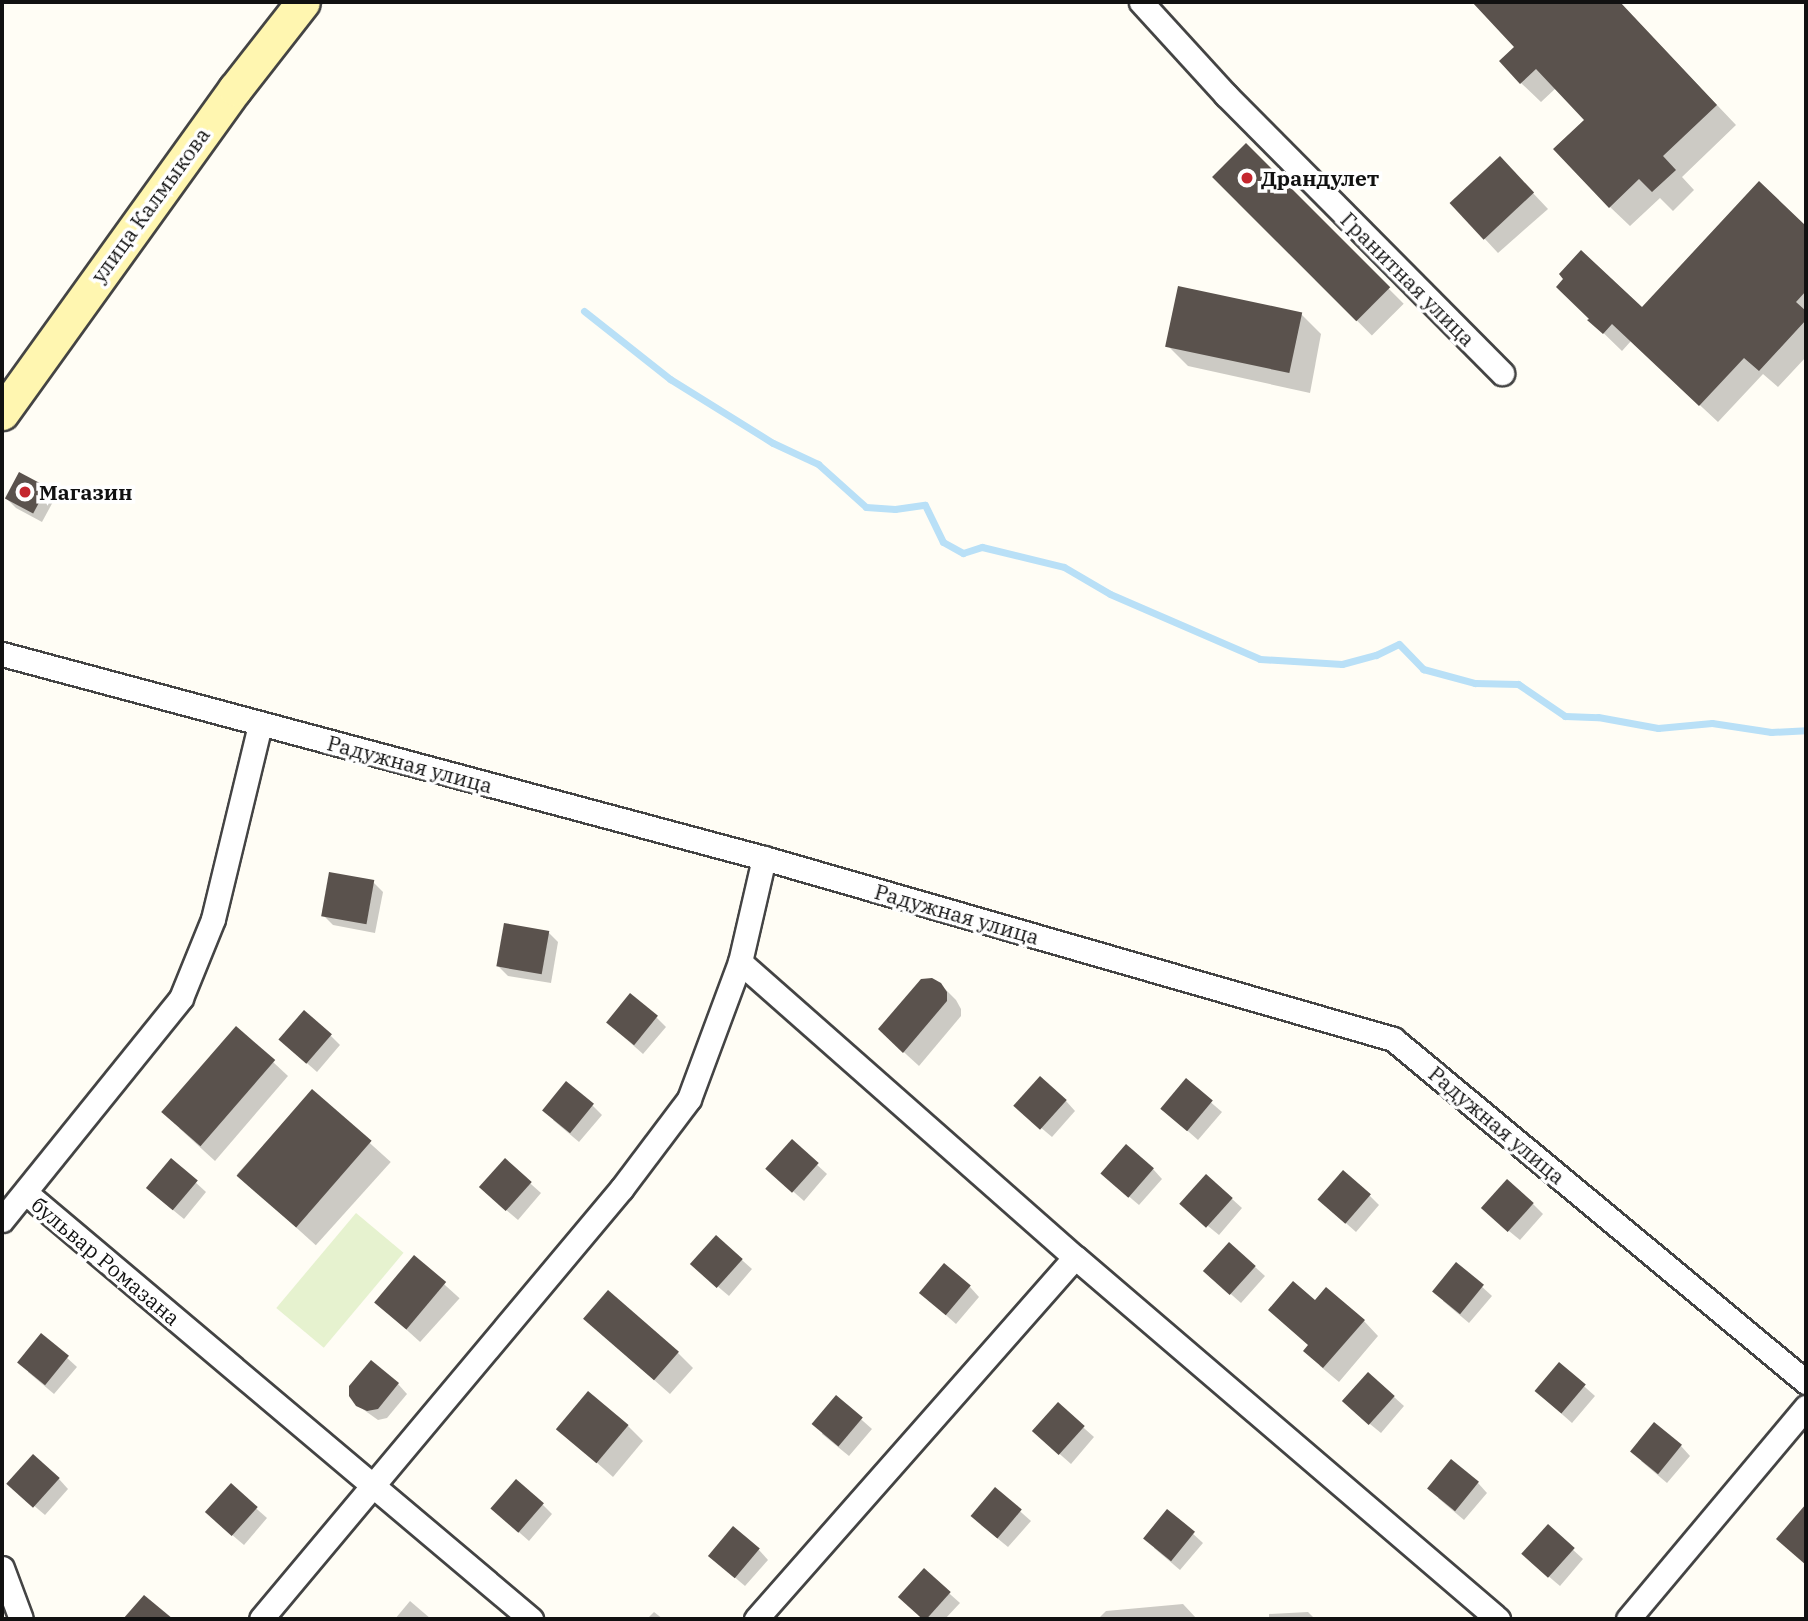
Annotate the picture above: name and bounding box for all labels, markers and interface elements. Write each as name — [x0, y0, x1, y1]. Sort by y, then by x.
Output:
street label: улица Калмыкова — [85, 123, 215, 287]
place label: Драндулет — [1261, 165, 1379, 191]
marker: Драндулет — [1239, 170, 1255, 186]
street label: Гранитная улица — [1336, 207, 1480, 351]
place label: Магазин — [39, 479, 132, 505]
marker: Магазин — [17, 484, 33, 500]
street label: Радужная улица — [325, 730, 495, 798]
street label: Радужная улица — [872, 878, 1042, 950]
street label: Радужная улица — [1424, 1061, 1570, 1189]
street label: бульвар Ромазана — [27, 1192, 185, 1330]

